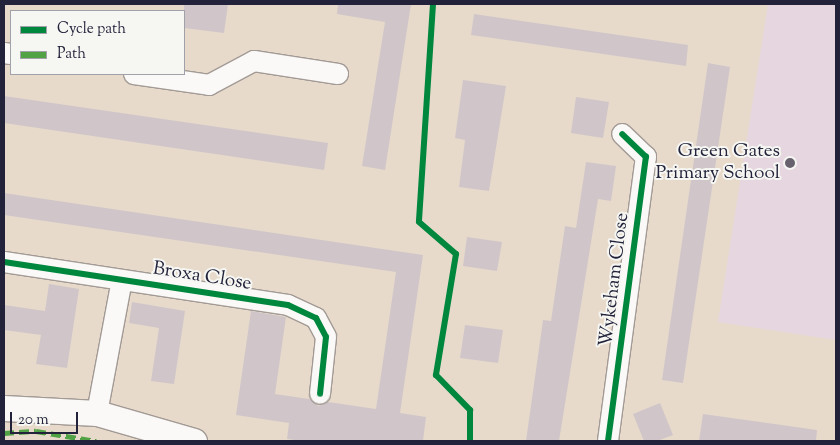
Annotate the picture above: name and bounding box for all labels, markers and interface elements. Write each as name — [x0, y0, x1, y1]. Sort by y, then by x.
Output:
legend — [10, 10, 185, 75]
text: Cycle path — [57, 19, 126, 40]
text: Path — [57, 44, 86, 65]
place label: Green Gates Primary School — [655, 141, 780, 185]
marker: Green Gates Primary School — [784, 157, 796, 169]
street label: Wykeham Close — [595, 212, 635, 348]
street label: Broxa Close — [151, 258, 253, 296]
scale bar — [12, 402, 80, 434]
text: 20 m — [18, 410, 49, 431]

